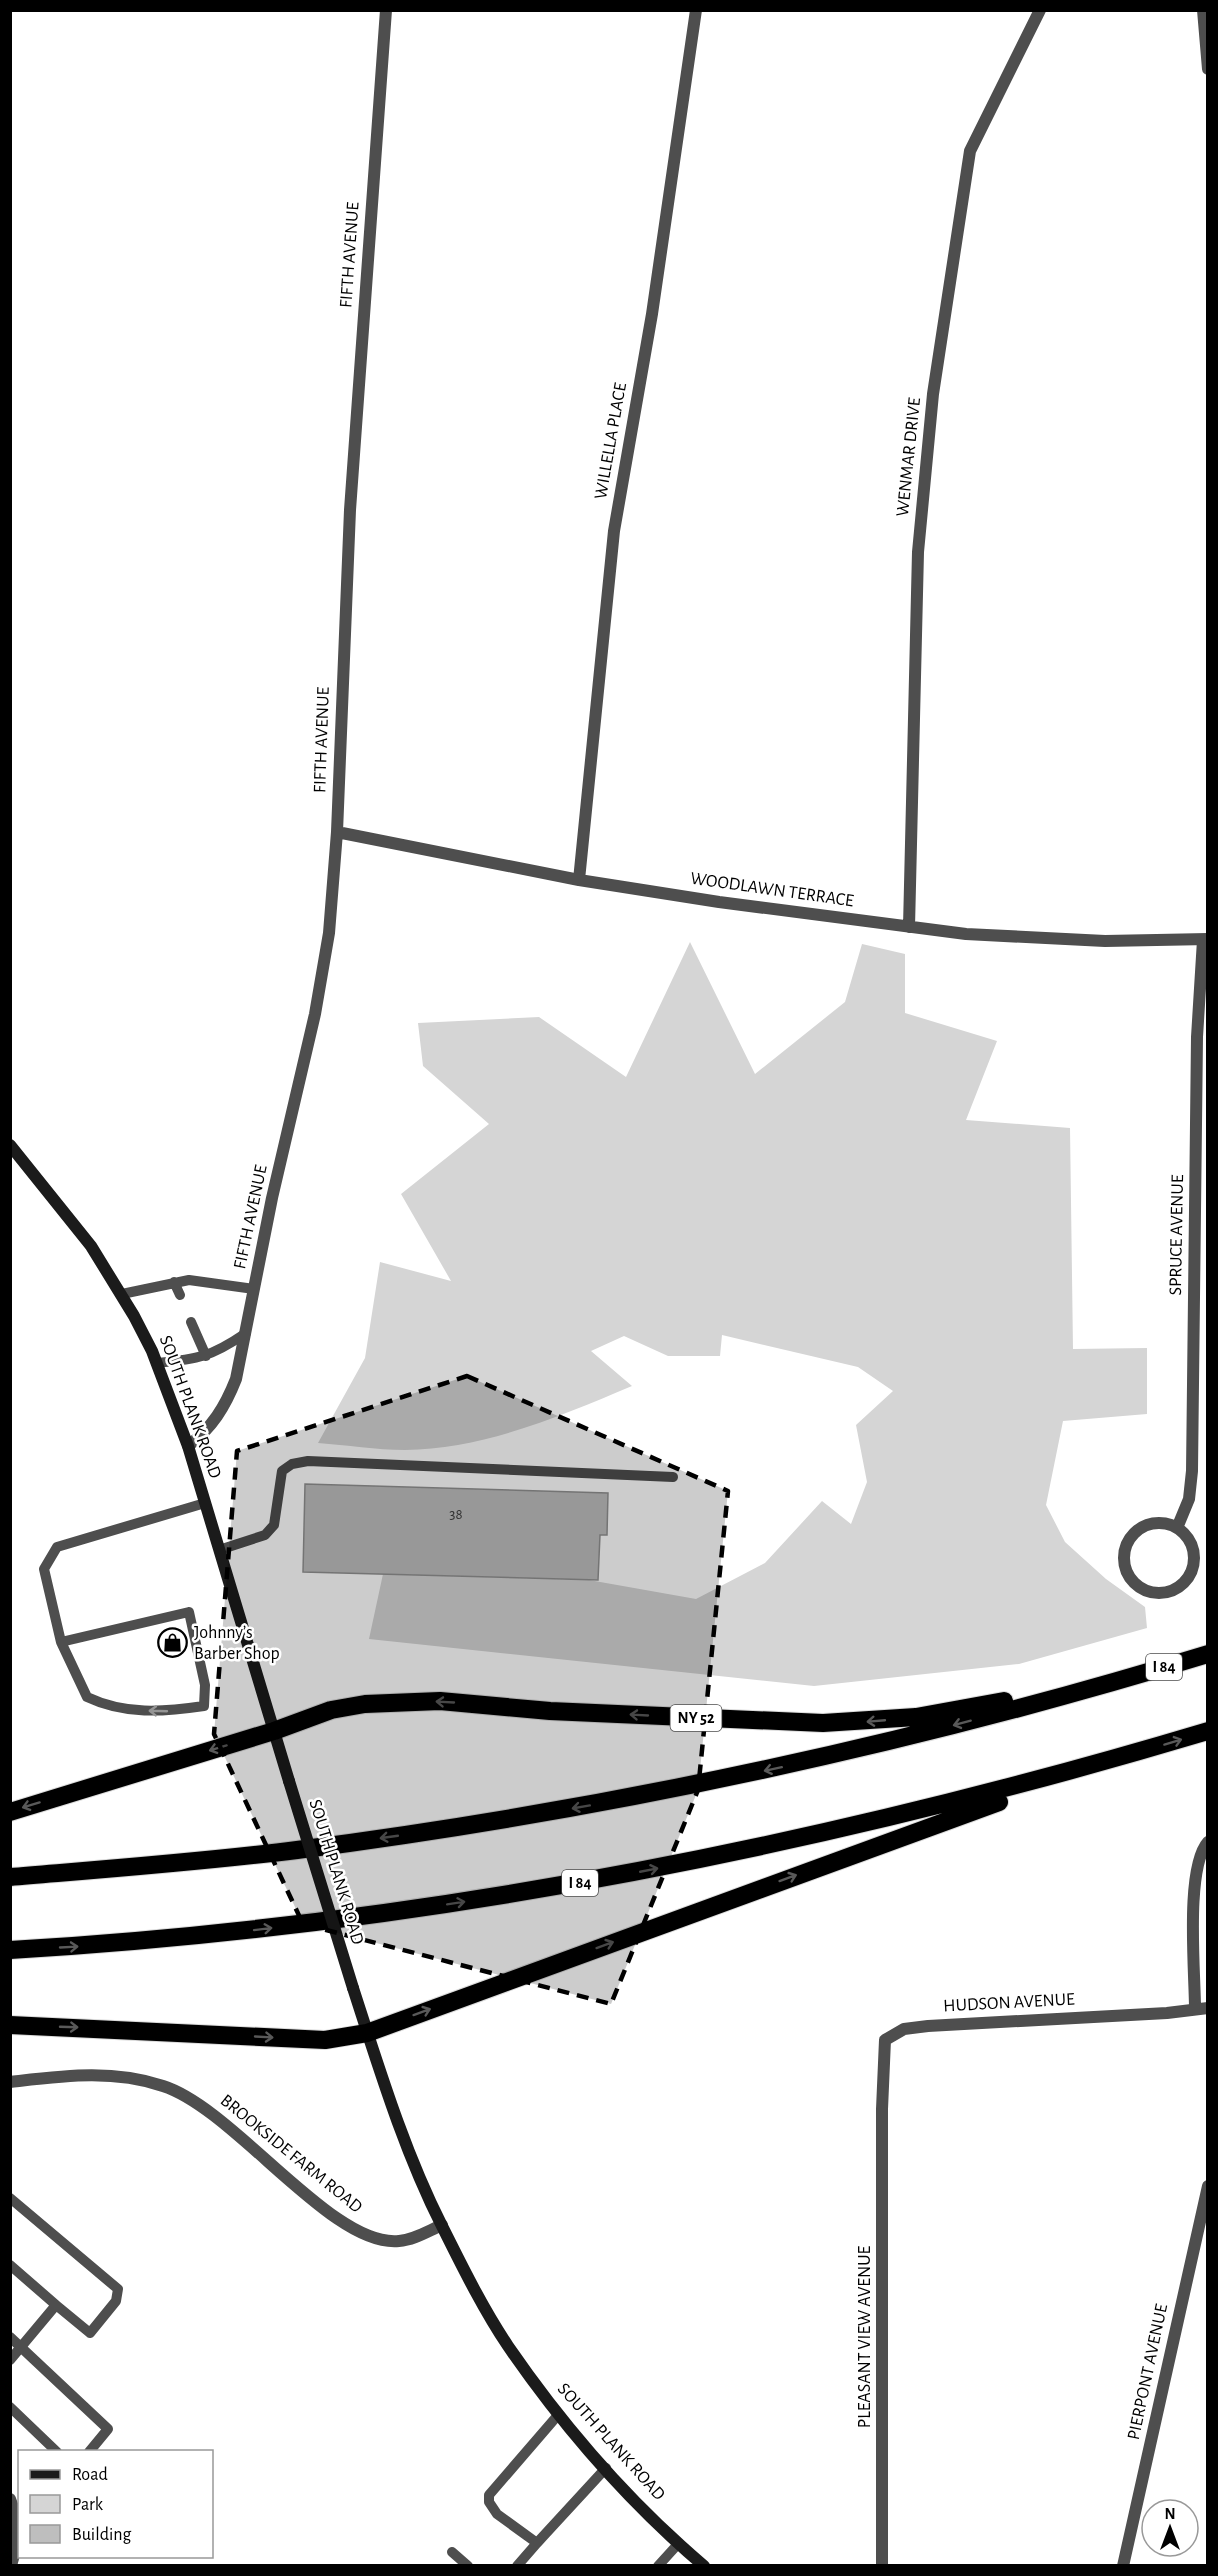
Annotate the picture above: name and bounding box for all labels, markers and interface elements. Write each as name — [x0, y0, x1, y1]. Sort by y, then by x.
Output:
street label: FIFTH AVENUE — [337, 201, 363, 309]
street label: WILLELLA PLACE — [592, 381, 630, 501]
street label: WENMAR DRIVE — [894, 396, 924, 517]
street label: FIFTH AVENUE — [311, 686, 333, 793]
street label: WOODLAWN TERRACE — [689, 870, 855, 910]
street label: FIFTH AVENUE — [231, 1163, 271, 1271]
street label: SPRUCE AVENUE — [1167, 1174, 1187, 1296]
street label: SOUTH PLANK ROAD — [156, 1333, 224, 1481]
house number: 38 — [449, 1507, 463, 1522]
place label: Johnny’s Barber Shop — [194, 1624, 280, 1663]
shop icon: Johnny’s Barber Shop — [157, 1627, 189, 1659]
road number: I 84 — [1146, 1654, 1182, 1680]
one-way arrow — [435, 1696, 455, 1707]
one-way arrow — [149, 1705, 168, 1716]
road number: NY 52 — [670, 1705, 722, 1731]
one-way arrow — [630, 1710, 650, 1721]
one-way arrow — [867, 1716, 886, 1727]
one-way arrow — [953, 1718, 972, 1730]
one-way arrow — [1163, 1735, 1182, 1746]
one-way arrow — [209, 1743, 228, 1754]
one-way arrow — [763, 1763, 782, 1775]
street label: SOUTH PLANK ROAD — [305, 1797, 367, 1947]
one-way arrow — [22, 1800, 41, 1811]
one-way arrow — [572, 1801, 592, 1812]
one-way arrow — [379, 1832, 399, 1843]
one-way arrow — [638, 1864, 658, 1875]
road number: I 84 — [562, 1870, 598, 1896]
one-way arrow — [778, 1872, 797, 1883]
one-way arrow — [446, 1897, 466, 1908]
one-way arrow — [253, 1923, 272, 1934]
one-way arrow — [595, 1939, 614, 1950]
one-way arrow — [58, 1941, 78, 1952]
street label: HUDSON AVENUE — [943, 1991, 1075, 2015]
one-way arrow — [412, 2006, 431, 2017]
one-way arrow — [58, 2022, 78, 2033]
one-way arrow — [253, 2031, 273, 2042]
street label: BROOKSIDE FARM ROAD — [217, 2091, 365, 2217]
street label: PLEASANT VIEW AVENUE — [856, 2245, 874, 2428]
street label: PIERPONT AVENUE — [1125, 2302, 1171, 2442]
street label: SOUTH PLANK ROAD — [554, 2380, 668, 2504]
legend — [18, 2450, 213, 2558]
text: Road — [72, 2466, 108, 2484]
text: Park — [72, 2496, 104, 2514]
north arrow — [1140, 2498, 1200, 2558]
text: N — [1164, 2506, 1176, 2522]
text: Building — [72, 2526, 132, 2544]

